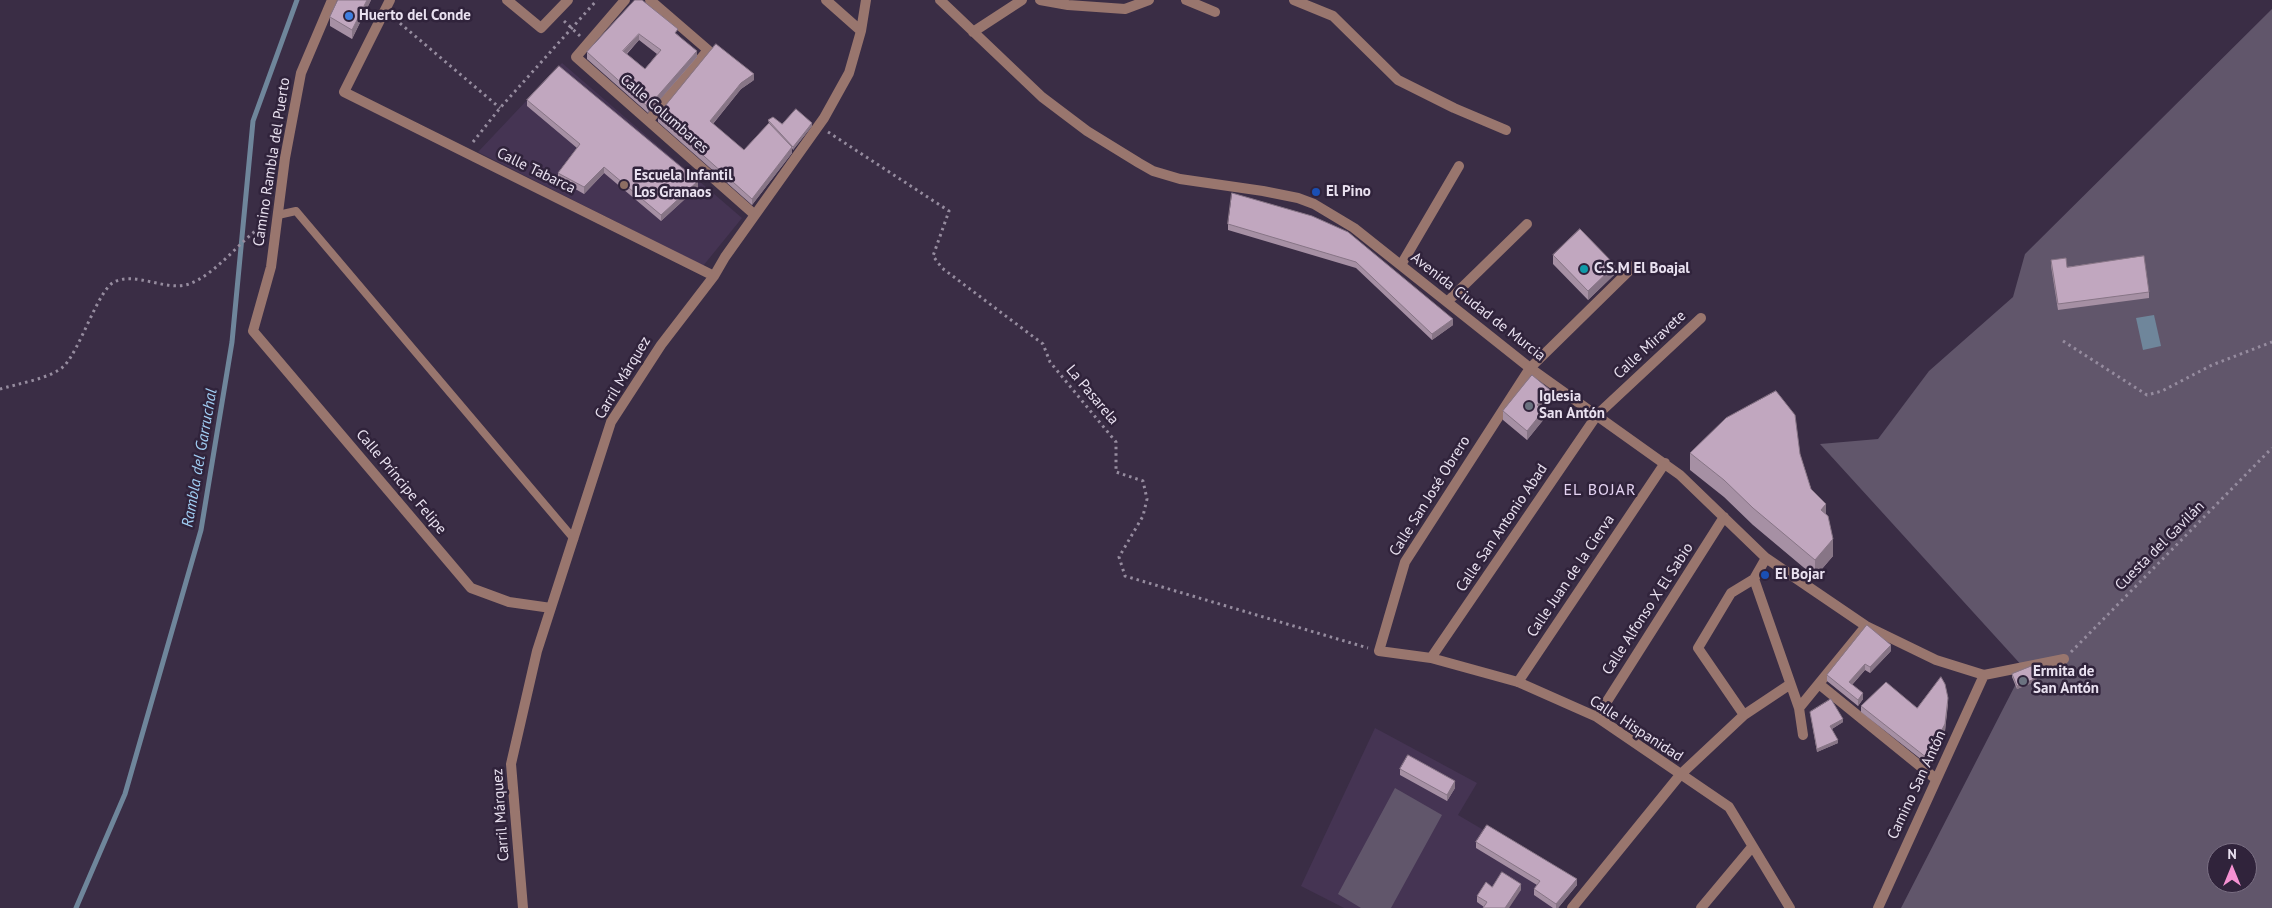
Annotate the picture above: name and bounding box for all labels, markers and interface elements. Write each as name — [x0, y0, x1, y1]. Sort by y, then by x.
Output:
place label: Huerto del Conde — [359, 7, 471, 25]
marker: Huerto del Conde — [343, 10, 355, 22]
street label: Calle Columbares — [616, 71, 712, 157]
street label: Camino Rambla del Puerto — [250, 76, 294, 248]
street label: Calle Tabarca — [494, 144, 578, 198]
place label: Escuela Infantil Los Granaos — [634, 167, 733, 202]
marker: Escuela Infantil Los Granaos — [618, 179, 630, 191]
place label: El Pino — [1326, 183, 1371, 201]
marker: El Pino — [1310, 186, 1322, 198]
street label: Avenida Ciudad de Murcia — [1407, 249, 1549, 365]
place label: C.S.M El Boajal — [1594, 260, 1690, 278]
marker: C.S.M El Boajal — [1578, 263, 1590, 275]
street label: Calle Miravete — [1610, 307, 1690, 383]
street label: Carril Márquez — [591, 333, 655, 423]
street label: La Pasarela — [1062, 361, 1122, 429]
water label: Rambla del Garruchal — [178, 387, 222, 529]
place label: Iglesia San Antón — [1539, 388, 1605, 423]
marker: Iglesia San Antón — [1523, 400, 1535, 412]
street label: Calle Príncipe Felipe — [352, 426, 450, 538]
street label: Calle San José Obrero — [1386, 433, 1474, 559]
street label: Calle San Antonio Abad — [1453, 461, 1551, 595]
district label: EL BOJAR — [1563, 480, 1637, 500]
street label: Cuesta del Gavilán — [2112, 498, 2208, 594]
street label: Calle Juan de la Cierva — [1523, 511, 1619, 641]
street label: Calle Alfonso X El Sabio — [1599, 540, 1697, 678]
place label: El Bojar — [1775, 566, 1825, 584]
marker: El Bojar — [1759, 569, 1771, 581]
place label: Ermita de San Antón — [2033, 663, 2099, 698]
marker: Ermita de San Antón — [2017, 675, 2029, 687]
street label: Calle Hispanidad — [1586, 692, 1686, 766]
street label: Camino San Antón — [1884, 728, 1950, 842]
street label: Carril Márquez — [489, 768, 513, 862]
north arrow — [2207, 843, 2257, 893]
text: N — [2227, 845, 2237, 863]

